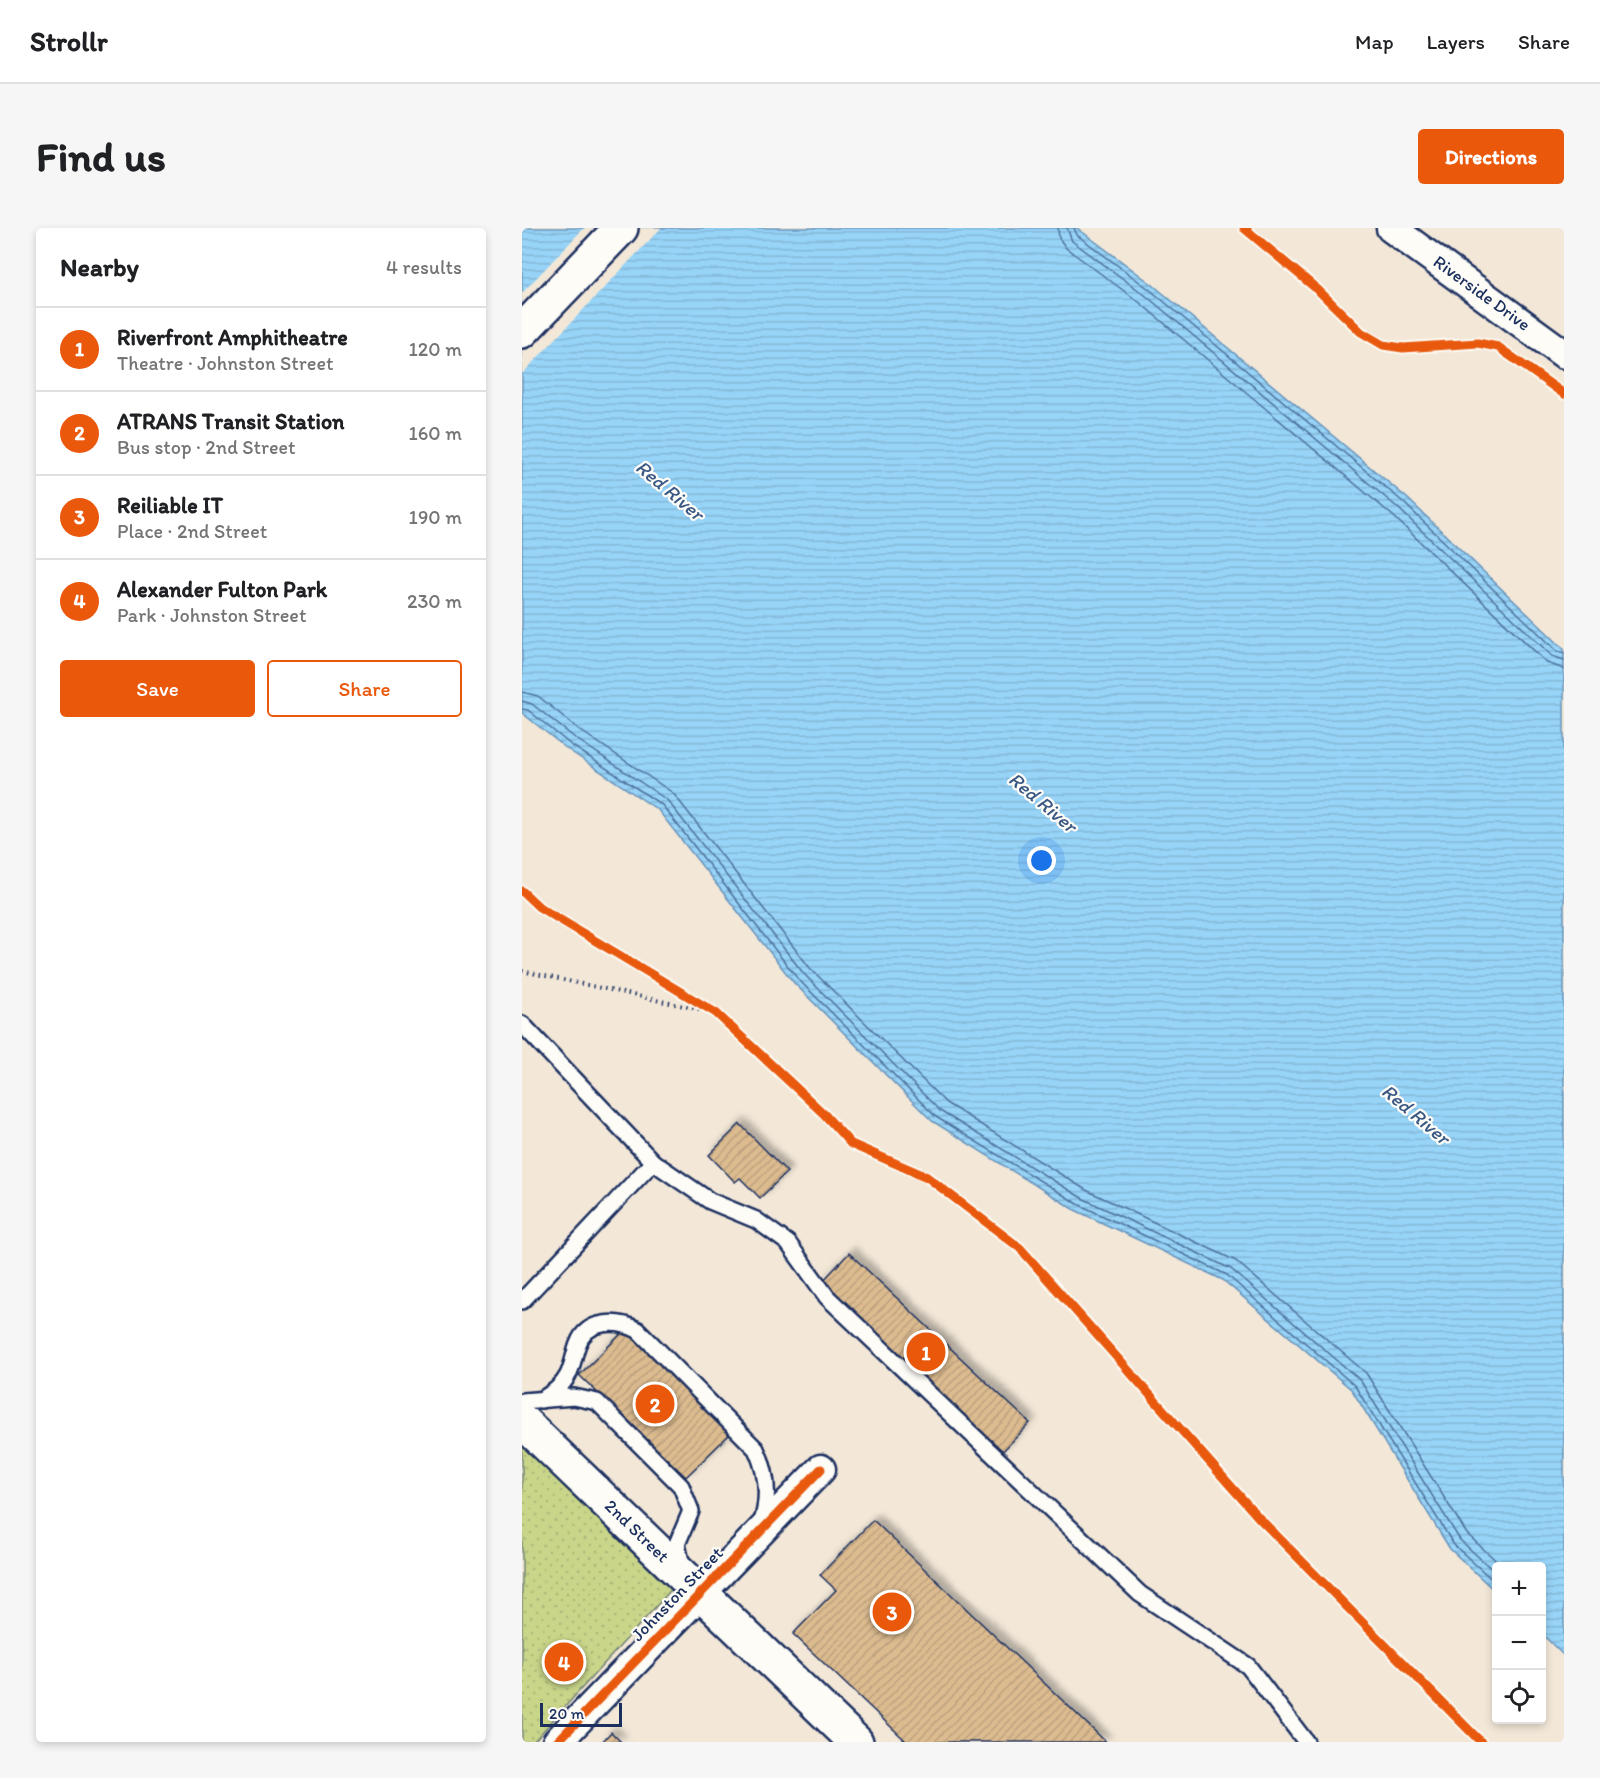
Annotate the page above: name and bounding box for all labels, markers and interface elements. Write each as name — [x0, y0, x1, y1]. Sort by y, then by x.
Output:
text: Strollr — [30, 24, 108, 58]
text: Map — [1355, 29, 1394, 54]
text: Layers — [1427, 29, 1485, 54]
text: Share — [1518, 29, 1570, 54]
button: Directions — [1418, 129, 1564, 184]
text: Find us — [36, 131, 166, 182]
street label: Riverside Drive — [1429, 250, 1535, 336]
text: Nearby — [60, 251, 139, 283]
text: 4 results — [386, 255, 462, 279]
text: Riverfront Amphitheatre — [117, 324, 348, 351]
text: 1 — [75, 337, 84, 361]
text: 120 m — [409, 337, 462, 361]
text: Theatre · Johnston Street — [117, 351, 333, 375]
text: ATRANS Transit Station — [117, 408, 345, 435]
text: 2 — [74, 421, 85, 445]
text: 160 m — [409, 421, 462, 445]
text: Bus stop · 2nd Street — [117, 435, 296, 459]
water label: Red River — [631, 455, 710, 527]
text: Reiliable IT — [117, 492, 223, 519]
text: 3 — [74, 505, 85, 529]
text: 190 m — [409, 505, 462, 529]
text: Place · 2nd Street — [117, 519, 267, 543]
text: Alexander Fulton Park — [117, 576, 327, 603]
text: 4 — [73, 589, 86, 613]
text: 230 m — [407, 589, 462, 613]
text: Park · Johnston Street — [117, 603, 306, 627]
button: Save — [60, 660, 255, 717]
button: Share — [267, 660, 462, 717]
water label: Red River — [1004, 767, 1083, 839]
your location — [1027, 846, 1056, 875]
water label: Red River — [1377, 1079, 1456, 1151]
pin: 1 — [906, 1330, 946, 1374]
pin: 2 — [636, 1382, 674, 1426]
street label: 2nd Street — [600, 1495, 674, 1567]
street label: Johnston Street — [626, 1542, 728, 1646]
map controls — [1492, 1562, 1546, 1724]
button: + — [1492, 1562, 1546, 1616]
pin: 3 — [872, 1590, 911, 1634]
button: − — [1492, 1616, 1546, 1670]
pin: 4 — [544, 1640, 584, 1684]
button: locate — [1492, 1670, 1546, 1724]
scale bar — [540, 1700, 622, 1728]
text: 20 m — [549, 1704, 584, 1723]

